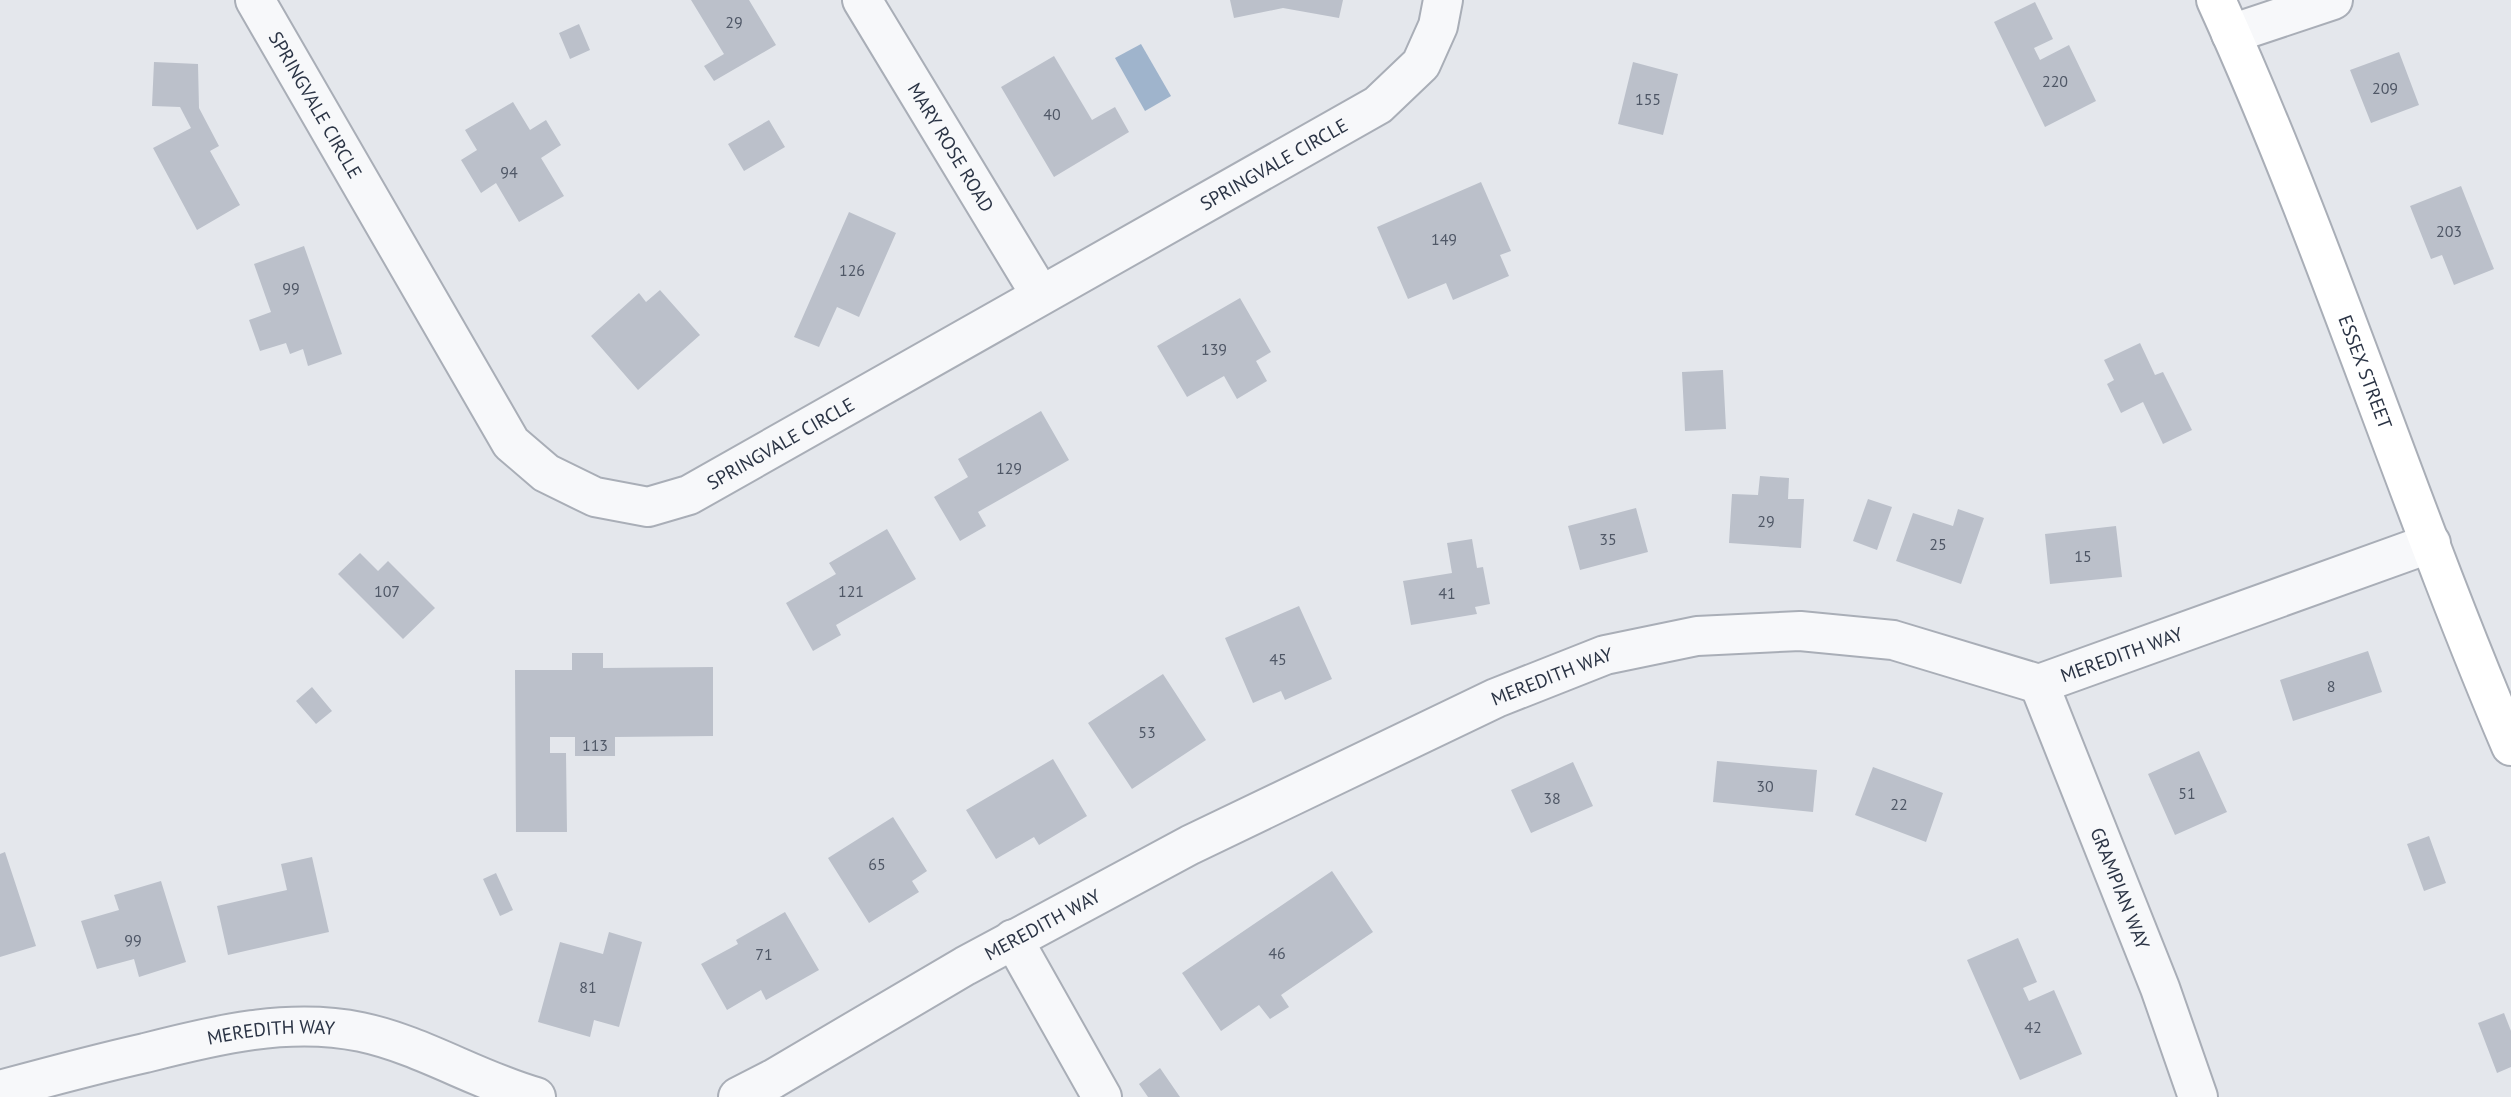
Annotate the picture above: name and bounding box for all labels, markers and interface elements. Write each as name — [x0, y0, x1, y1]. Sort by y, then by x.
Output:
house number: 29 — [725, 12, 743, 32]
street label: SPRINGVALE CIRCLE — [264, 27, 367, 183]
house number: 220 — [2042, 71, 2068, 91]
street label: MARY ROSE ROAD — [903, 78, 999, 216]
house number: 209 — [2372, 78, 2398, 98]
house number: 155 — [1635, 89, 1661, 109]
house number: 40 — [1043, 104, 1061, 124]
street label: SPRINGVALE CIRCLE — [1196, 113, 1352, 215]
house number: 94 — [500, 162, 518, 182]
house number: 203 — [2436, 221, 2462, 241]
house number: 149 — [1431, 229, 1457, 249]
house number: 126 — [839, 260, 865, 280]
house number: 99 — [282, 278, 300, 298]
street label: ESSEX STREET — [2333, 312, 2398, 433]
house number: 139 — [1201, 339, 1227, 359]
street label: SPRINGVALE CIRCLE — [702, 392, 859, 495]
house number: 129 — [996, 458, 1022, 478]
house number: 29 — [1757, 511, 1775, 531]
house number: 35 — [1599, 529, 1617, 549]
house number: 25 — [1929, 534, 1947, 554]
house number: 15 — [2074, 546, 2092, 566]
house number: 107 — [374, 581, 400, 601]
house number: 121 — [838, 581, 864, 601]
house number: 41 — [1438, 583, 1456, 603]
street label: MEREDITH WAY — [2057, 621, 2186, 687]
street label: MEREDITH WAY — [1488, 642, 1615, 711]
house number: 45 — [1269, 649, 1287, 669]
house number: 8 — [2327, 676, 2335, 696]
house number: 53 — [1138, 722, 1156, 742]
house number: 113 — [582, 735, 608, 755]
house number: 30 — [1756, 776, 1774, 796]
house number: 51 — [2178, 783, 2196, 803]
house number: 38 — [1543, 788, 1561, 808]
house number: 22 — [1890, 794, 1908, 814]
street label: GRAMPIAN WAY — [2085, 824, 2156, 953]
house number: 65 — [868, 854, 886, 874]
street label: MEREDITH WAY — [980, 883, 1105, 965]
house number: 99 — [124, 930, 142, 950]
house number: 46 — [1268, 943, 1286, 963]
house number: 71 — [755, 944, 773, 964]
house number: 81 — [579, 977, 597, 997]
street label: MEREDITH WAY — [205, 1014, 336, 1050]
house number: 42 — [2024, 1017, 2042, 1037]

